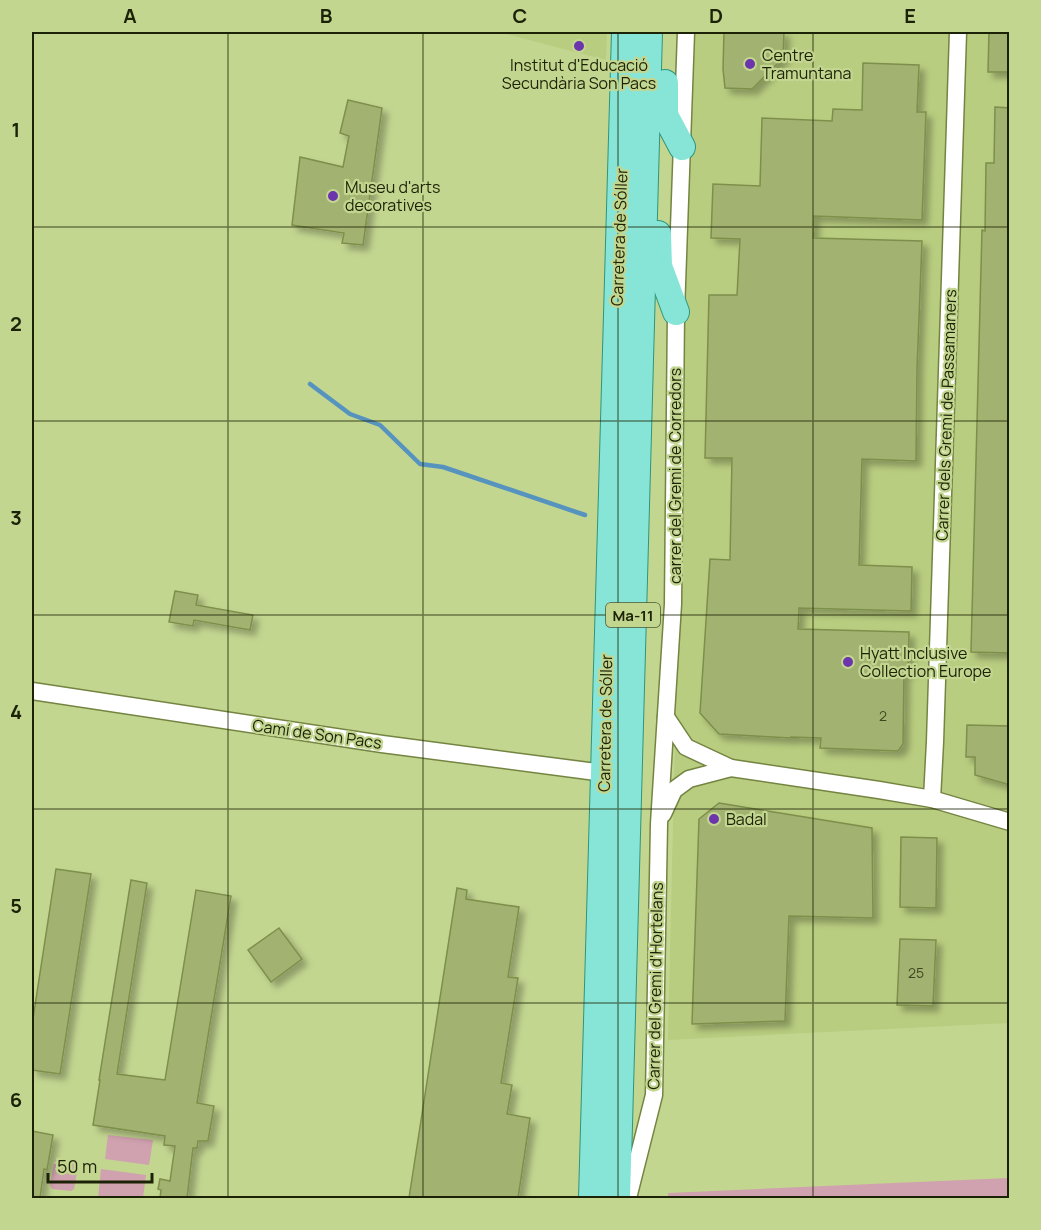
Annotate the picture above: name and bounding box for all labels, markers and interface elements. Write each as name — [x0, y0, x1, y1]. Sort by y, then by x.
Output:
text: A — [123, 2, 137, 29]
text: B — [320, 2, 333, 29]
text: C — [513, 2, 527, 29]
text: D — [709, 2, 723, 29]
text: E — [904, 2, 916, 29]
marker: Institut d'Educació Secundària Son Pacs — [572, 39, 586, 53]
place label: Centre Tramuntana — [762, 44, 851, 84]
place label: Institut d'Educació Secundària Son Pacs — [502, 54, 656, 94]
marker: Centre Tramuntana — [743, 57, 757, 71]
text: 1 — [12, 116, 20, 143]
street label: Carretera de Sóller — [606, 167, 632, 306]
place label: Museu d'arts decoratives — [345, 176, 440, 216]
marker: Museu d'arts decoratives — [326, 189, 340, 203]
street label: Carrer dels Gremi de Passamaners — [931, 289, 961, 541]
text: 2 — [10, 310, 22, 337]
street label: carrer del Gremi de Corredors — [664, 368, 686, 584]
text: 3 — [10, 504, 22, 531]
road number: Ma-11 — [606, 603, 660, 627]
place label: Hyatt Inclusive Collection Europe — [860, 642, 991, 682]
street label: Carretera de Sóller — [593, 654, 617, 792]
marker: Hyatt Inclusive Collection Europe — [841, 655, 855, 669]
text: 4 — [10, 698, 22, 725]
house number: 2 — [879, 706, 887, 725]
street label: Camí de Son Pacs — [251, 714, 383, 754]
place label: Badal — [726, 808, 767, 830]
marker: Badal — [707, 812, 721, 826]
street label: Carrer del Gremi d'Hortelans — [642, 882, 668, 1090]
text: 5 — [10, 892, 22, 919]
house number: 25 — [908, 963, 924, 982]
text: 6 — [10, 1086, 22, 1113]
scale bar — [48, 1146, 152, 1184]
text: 50 m — [57, 1154, 97, 1178]

